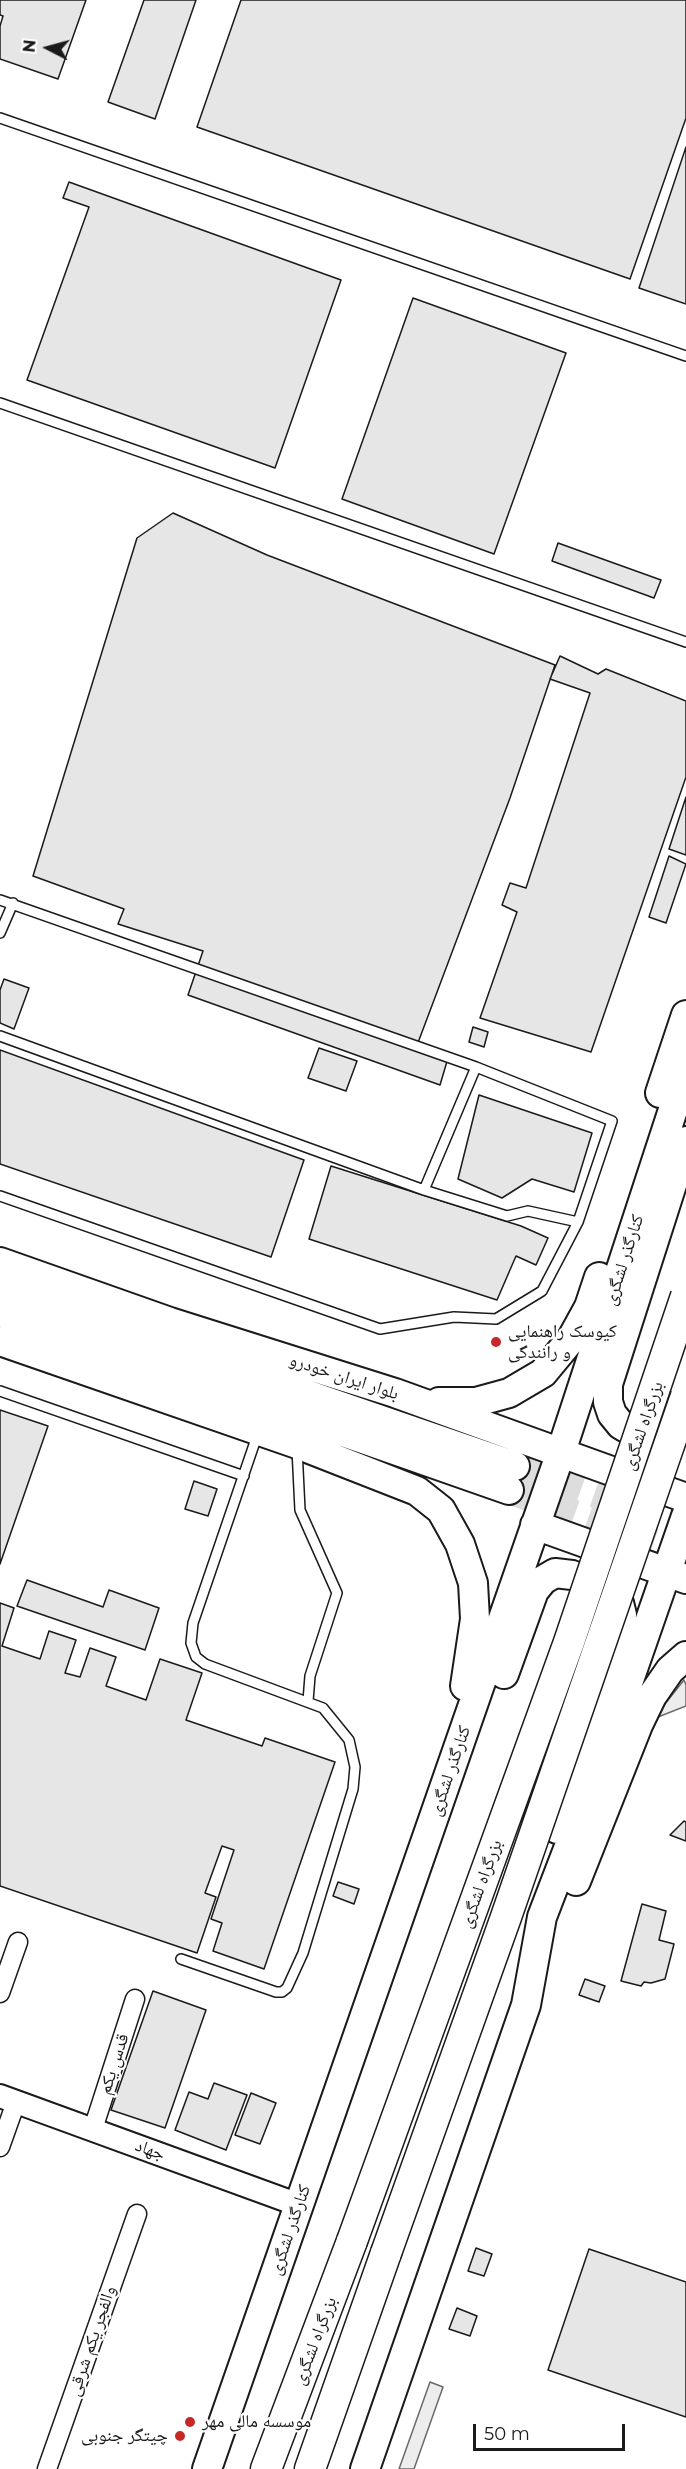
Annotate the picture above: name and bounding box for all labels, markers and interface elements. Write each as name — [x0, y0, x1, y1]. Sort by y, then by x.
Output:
north arrow — [18, 18, 78, 78]
text: N — [19, 39, 40, 53]
street label: کنارگذر لشگری — [599, 1212, 649, 1308]
place label: کیوسک راهنمایی و رانندگی — [508, 1321, 617, 1364]
marker: کیوسک راهنمایی و رانندگی — [489, 1335, 503, 1349]
street label: بلوار ایران خودرو — [287, 1349, 401, 1405]
street label: بزرگراه لشگری — [618, 1379, 668, 1473]
street label: کنارگذر لشگری — [424, 1723, 476, 1819]
street label: بزرگراه لشگری — [455, 1837, 507, 1931]
street label: قدس یکم — [94, 2031, 134, 2097]
street label: جهاد — [132, 2135, 168, 2165]
street label: کنارگذر لشگری — [264, 2182, 316, 2278]
street label: والفجر یکم شرقی — [63, 2283, 121, 2399]
street label: بزرگراه لشگری — [288, 2294, 342, 2388]
place label: موسسه مالی مهر — [202, 2411, 311, 2433]
scale bar — [476, 2412, 628, 2450]
marker: موسسه مالی مهر — [183, 2415, 197, 2429]
text: 50 m — [484, 2423, 530, 2445]
place label: چیتگر جنوبی — [81, 2425, 168, 2447]
marker: چیتگر جنوبی — [173, 2429, 187, 2443]

